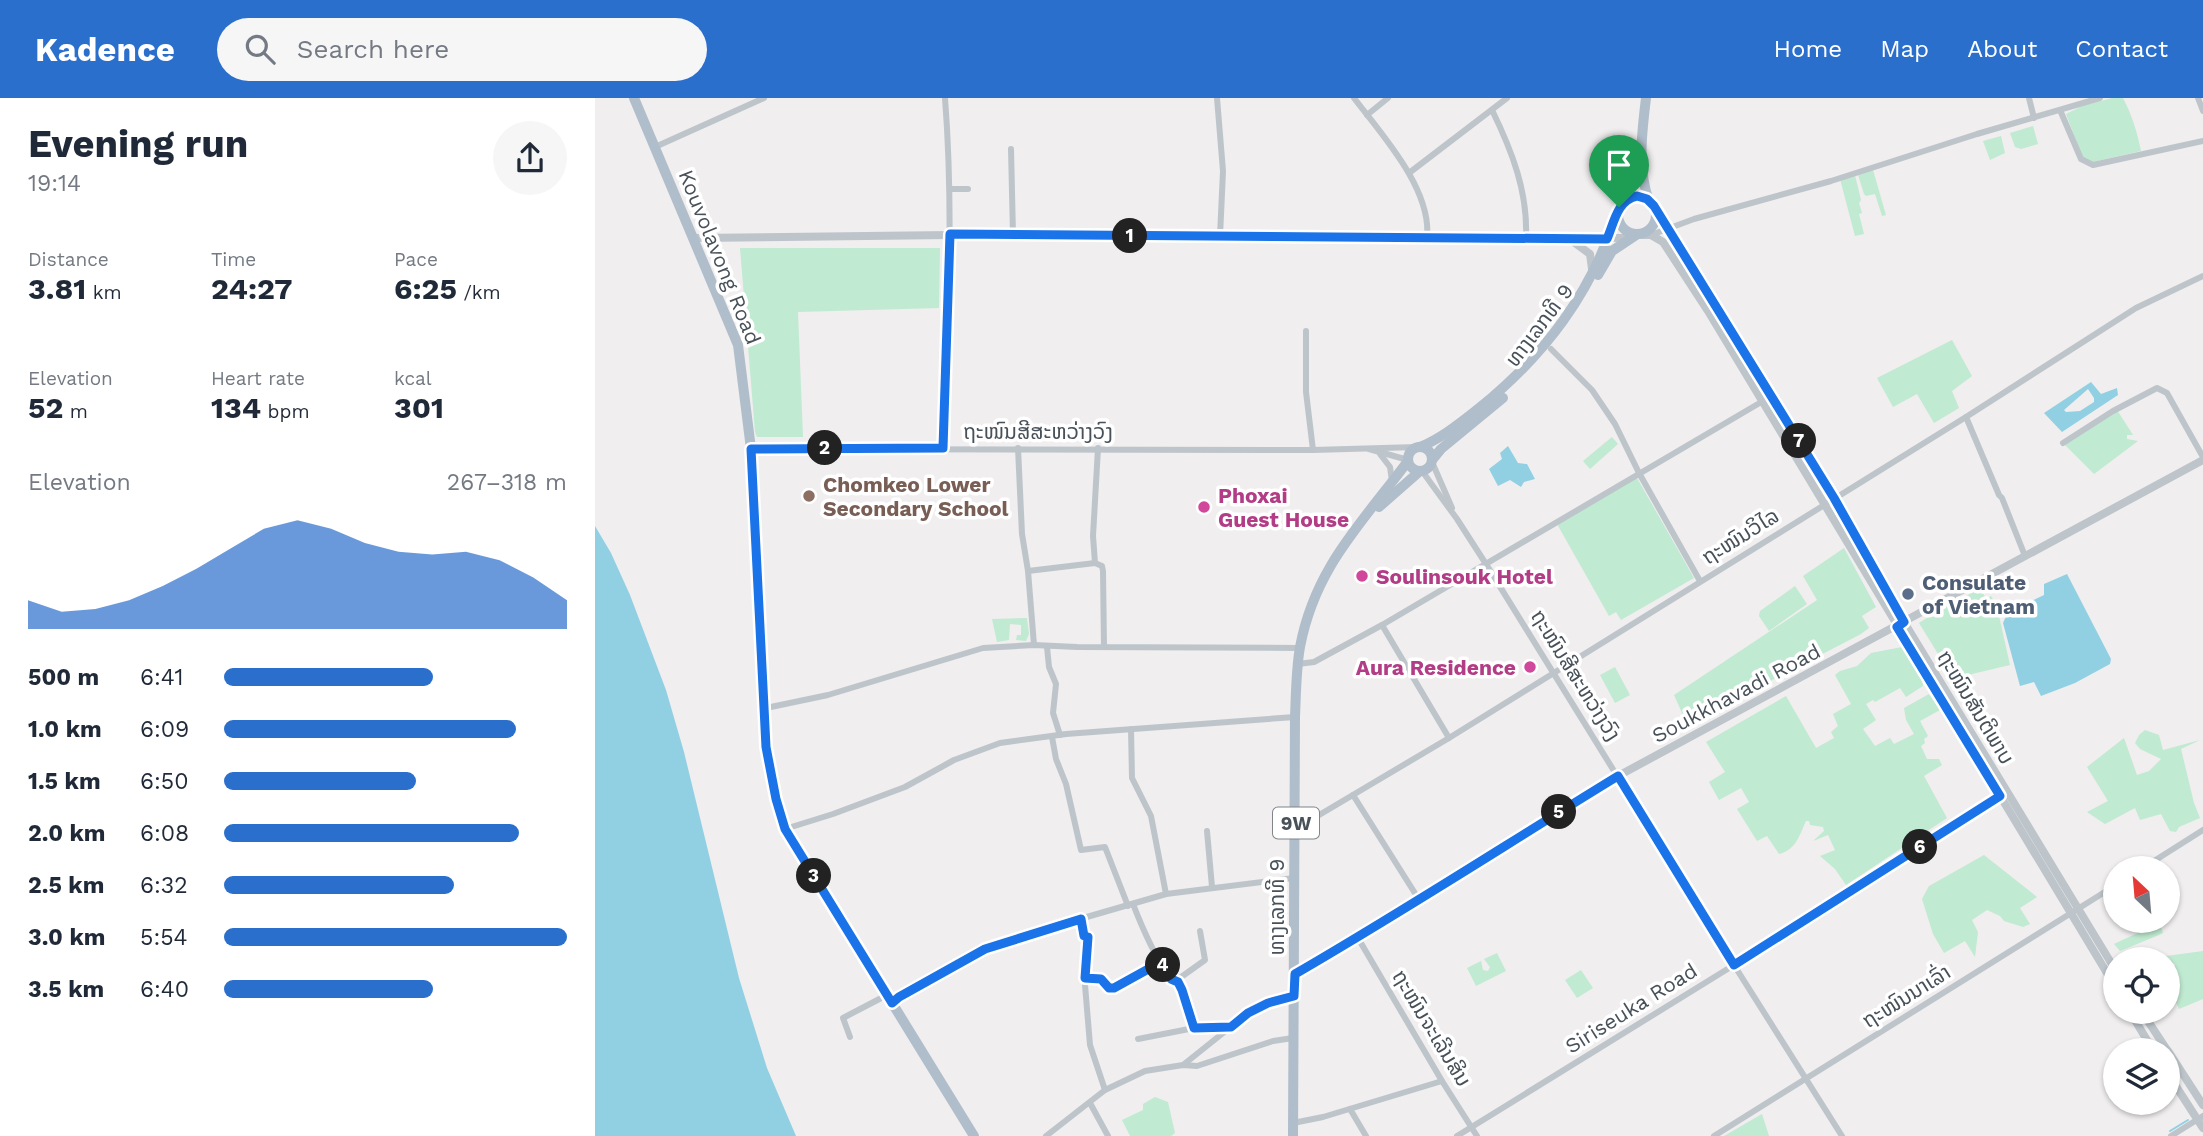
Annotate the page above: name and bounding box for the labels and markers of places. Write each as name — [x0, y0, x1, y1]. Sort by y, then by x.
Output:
pin — [1589, 135, 1649, 207]
pin: 1 — [1113, 218, 1147, 254]
pin: 7 — [1781, 424, 1817, 458]
pin: 2 — [807, 430, 842, 466]
place label: Chomkeo Lower Secondary School — [823, 472, 1009, 521]
place label: Phoxai Guest House — [1218, 483, 1349, 532]
marker: Chomkeo Lower Secondary School — [801, 488, 817, 504]
marker: Phoxai Guest House — [1196, 499, 1212, 515]
place label: Soulinsouk Hotel — [1376, 564, 1553, 589]
marker: Soulinsouk Hotel — [1354, 568, 1370, 584]
place label: Consulate of Vietnam — [1922, 570, 2035, 619]
marker: Consulate of Vietnam — [1900, 586, 1916, 602]
place label: Aura Residence — [1356, 655, 1516, 680]
marker: Aura Residence — [1522, 659, 1538, 675]
pin: 5 — [1541, 794, 1577, 830]
pin: 6 — [1903, 830, 1937, 864]
pin: 3 — [797, 858, 831, 894]
pin: 4 — [1145, 948, 1181, 982]

